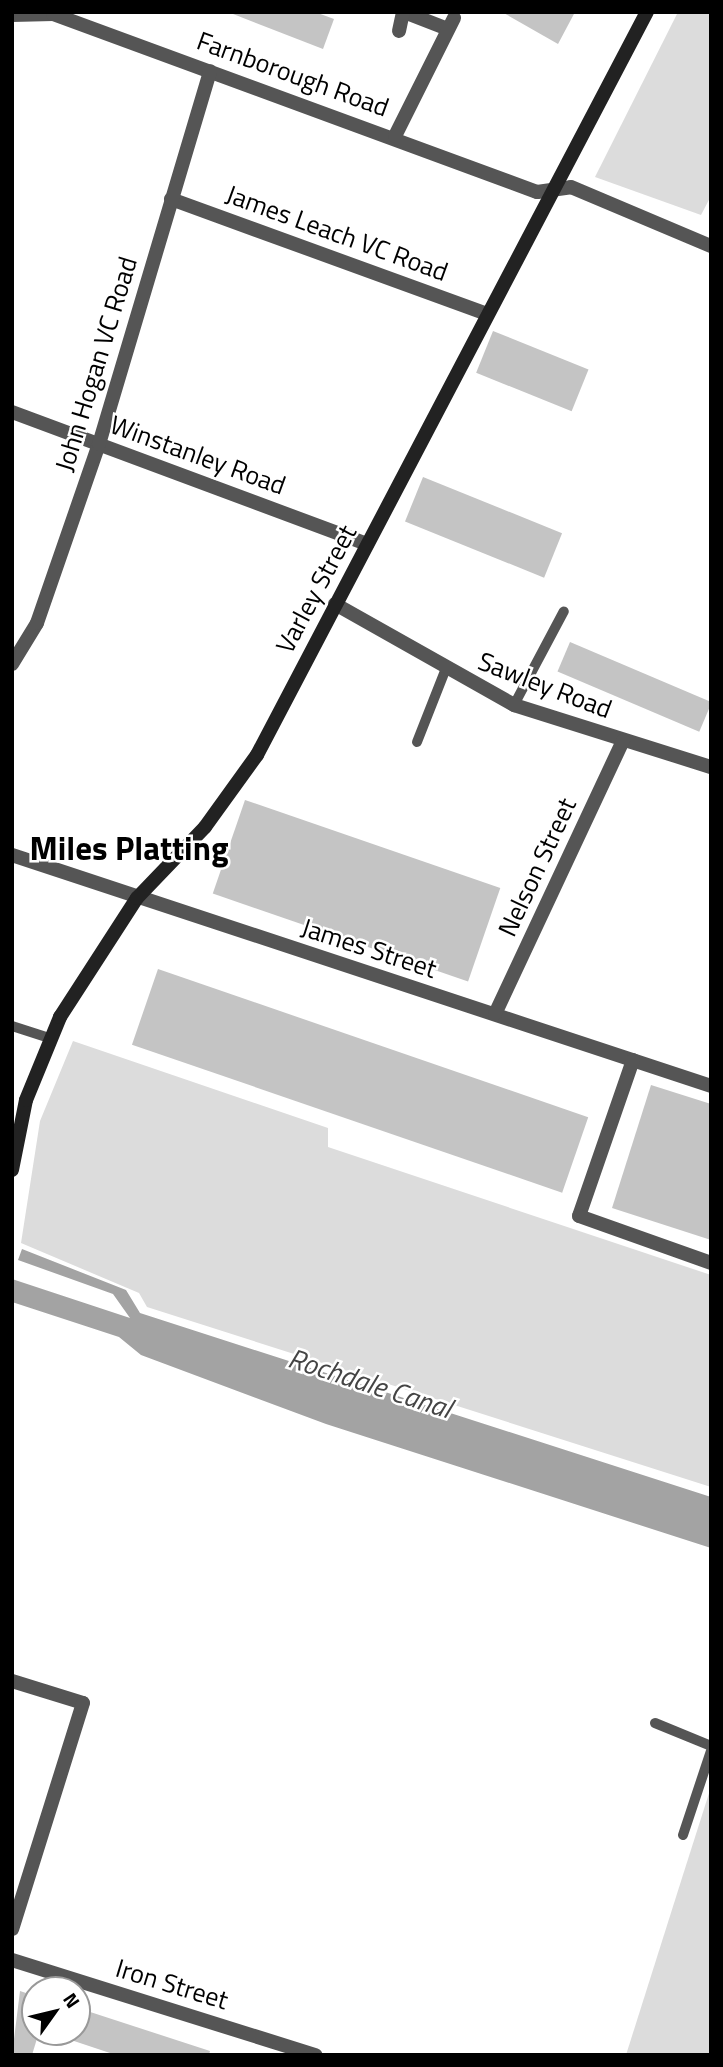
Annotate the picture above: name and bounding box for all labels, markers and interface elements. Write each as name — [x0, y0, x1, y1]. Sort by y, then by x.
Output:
street label: Farnborough Road — [193, 25, 393, 123]
street label: James Leach VC Road — [222, 178, 452, 288]
street label: John Hogan VC Road — [48, 253, 144, 475]
street label: Winstanley Road — [106, 409, 290, 501]
street label: Varley Street — [269, 520, 363, 658]
street label: Sawley Road — [474, 645, 616, 725]
street label: Nelson Street — [491, 793, 583, 941]
district label: Miles Platting — [29, 829, 229, 869]
street label: James Street — [297, 911, 441, 985]
water label: Rochdale Canal — [284, 1341, 456, 1425]
street label: Iron Street — [112, 1952, 232, 2016]
north arrow — [21, 1976, 91, 2046]
text: N — [56, 1987, 88, 2014]

